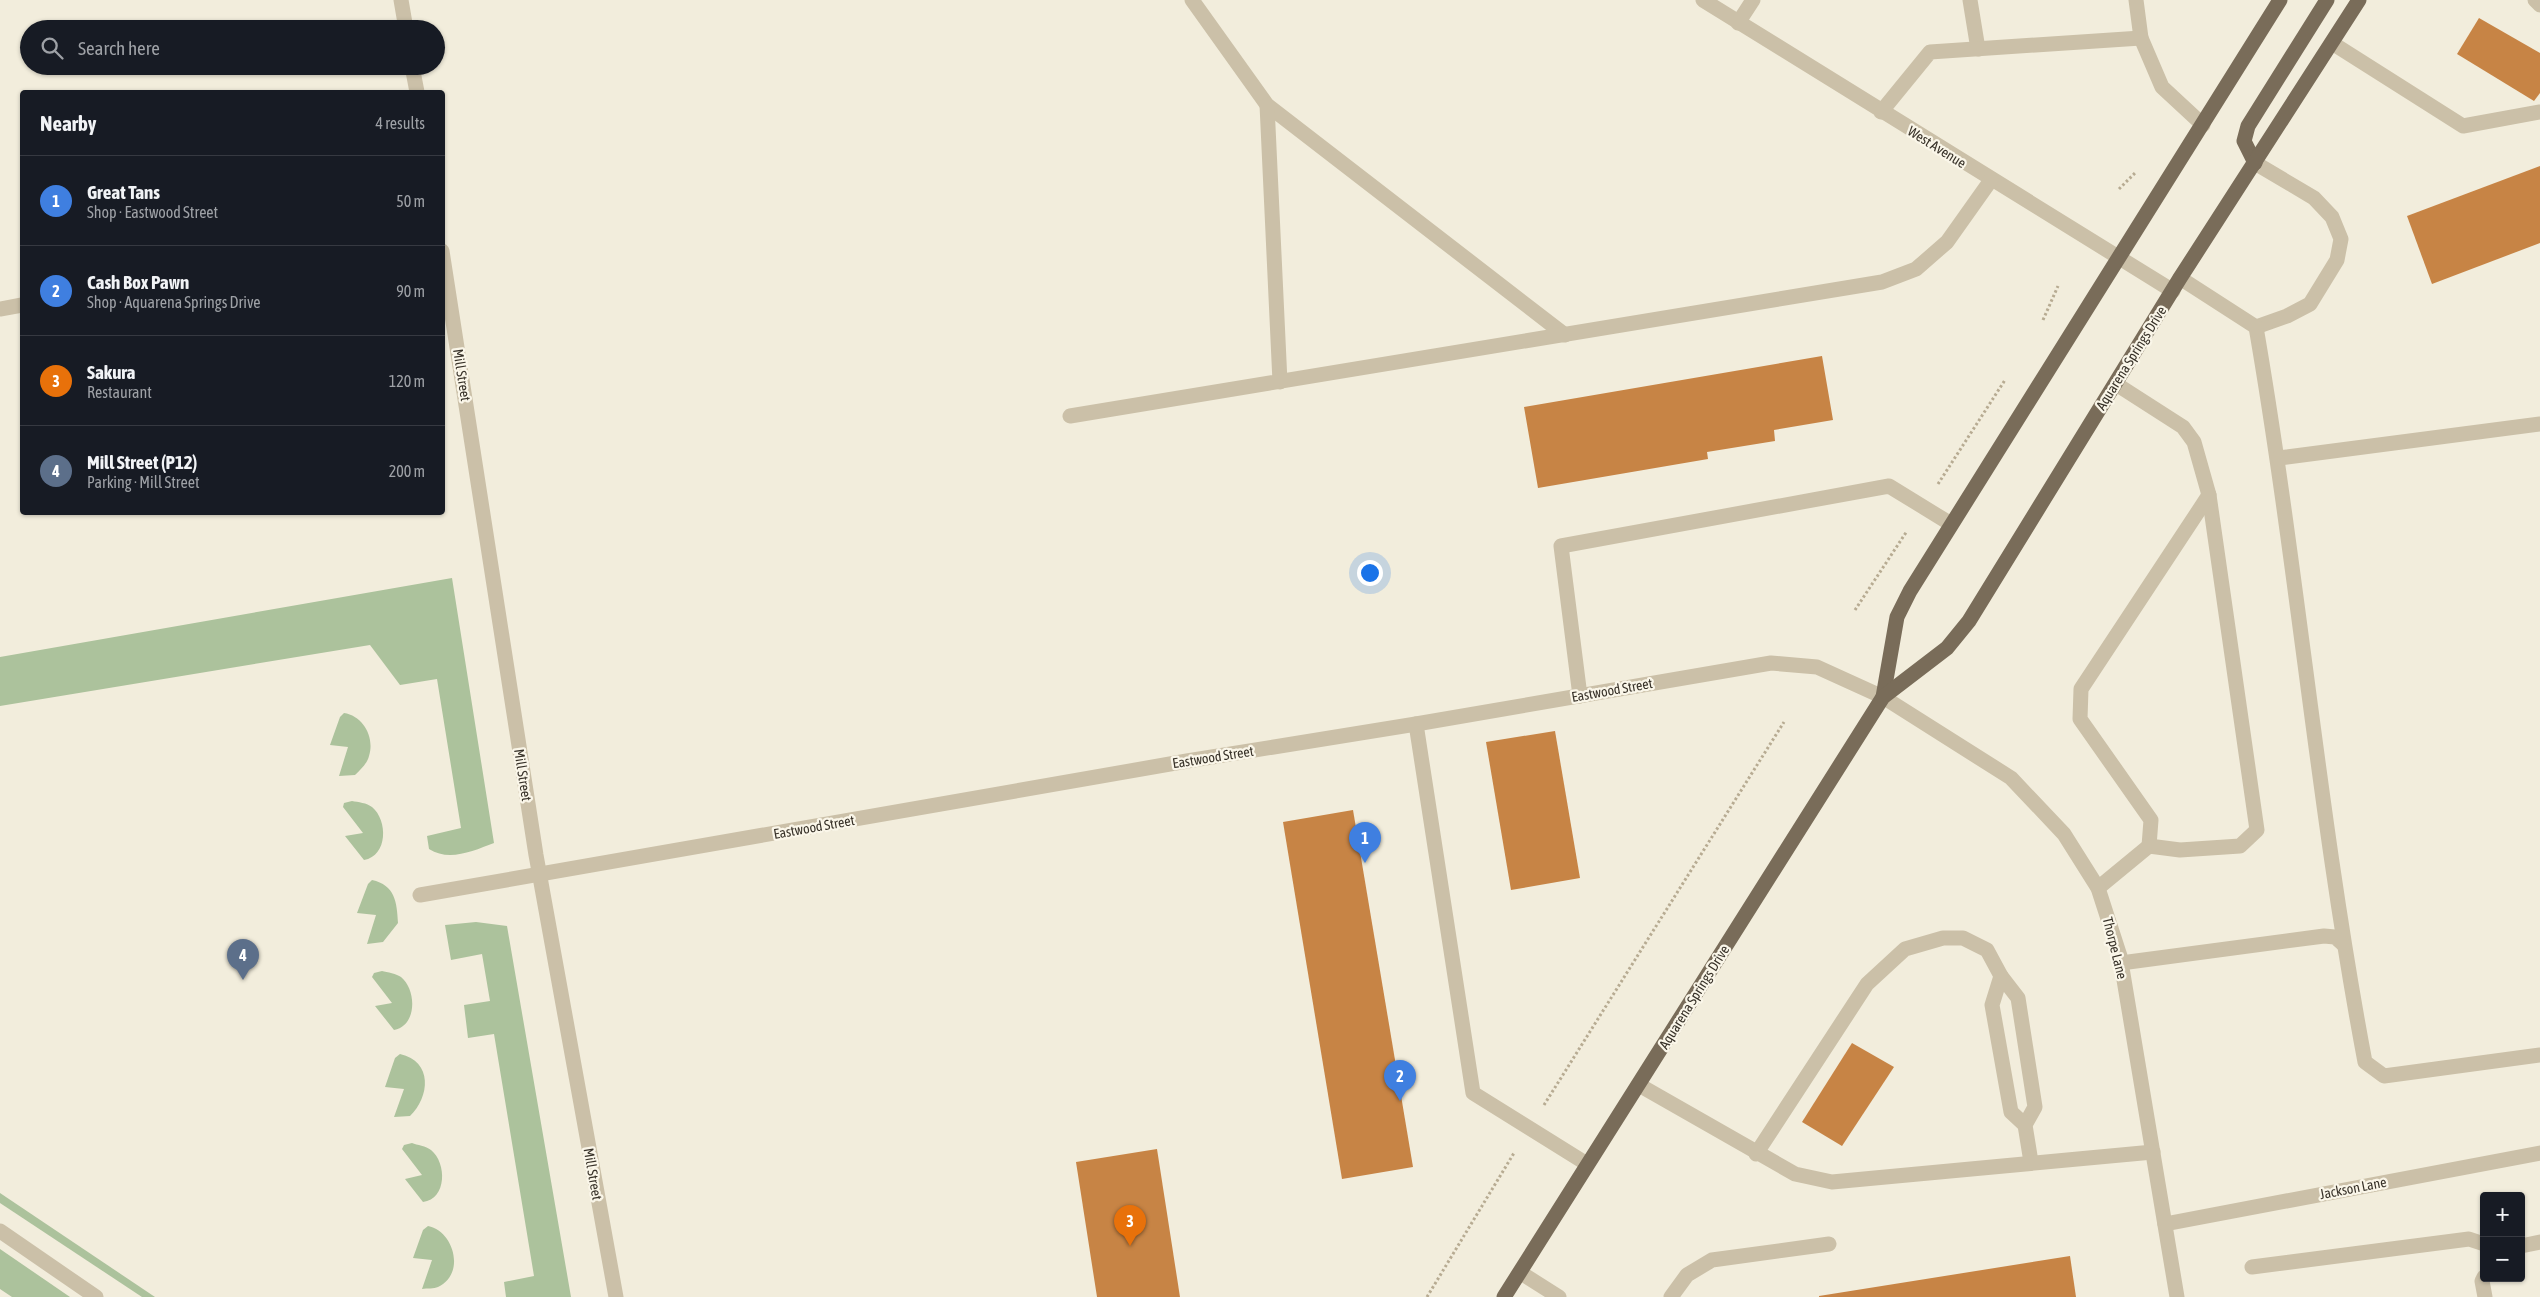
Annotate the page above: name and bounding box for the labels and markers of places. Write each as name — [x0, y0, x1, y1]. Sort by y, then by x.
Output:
pin: 1 — [1349, 822, 1381, 863]
pin: 4 — [227, 939, 259, 980]
pin: 2 — [1384, 1060, 1416, 1101]
pin: 3 — [1114, 1205, 1146, 1246]

